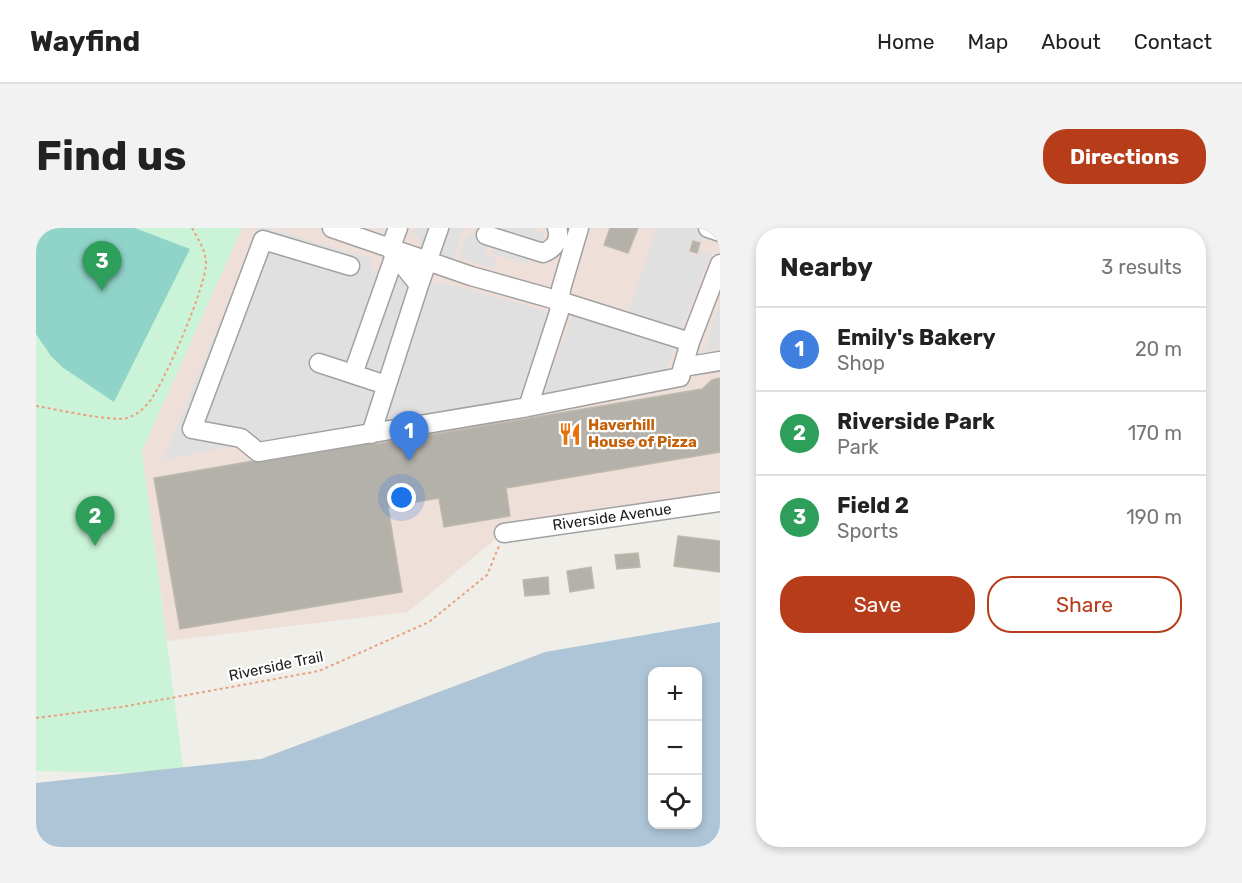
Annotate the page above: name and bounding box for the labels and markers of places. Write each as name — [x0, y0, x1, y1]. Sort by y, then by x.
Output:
pin: 3 — [82, 242, 122, 291]
pin: 1 — [390, 412, 428, 461]
place label: Haverhill House of Pizza — [588, 416, 697, 451]
restaurant icon: Haverhill House of Pizza — [557, 421, 583, 447]
pin: 2 — [76, 496, 114, 546]

